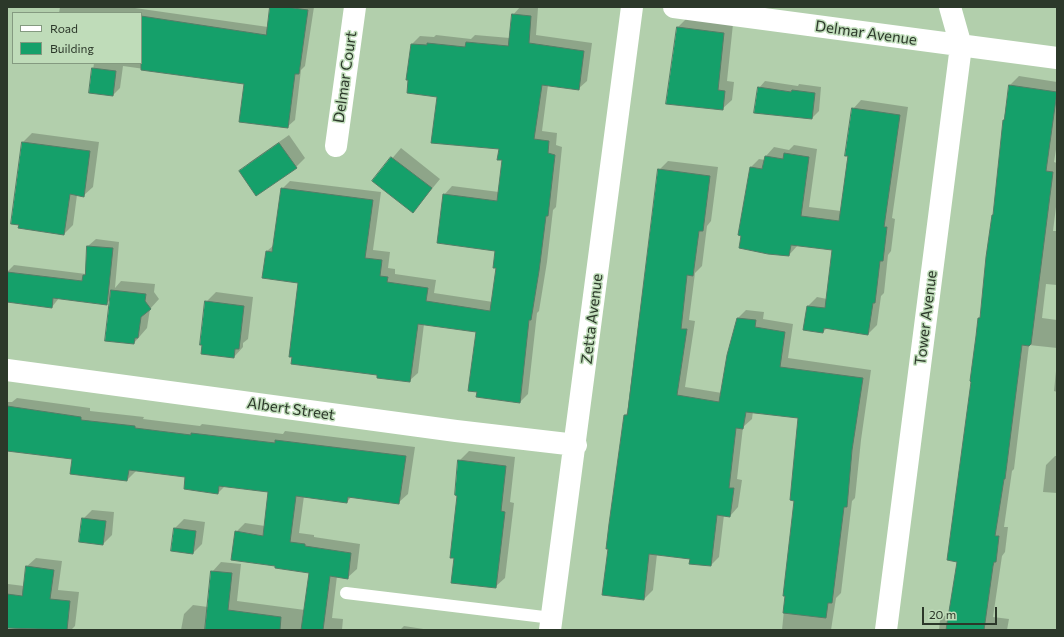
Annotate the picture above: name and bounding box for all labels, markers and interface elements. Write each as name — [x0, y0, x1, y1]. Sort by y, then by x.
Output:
legend — [12, 12, 142, 64]
street label: Delmar Avenue — [814, 17, 918, 49]
text: Road — [50, 21, 78, 35]
street label: Delmar Court — [330, 30, 360, 124]
text: Building — [50, 41, 94, 55]
street label: Tower Avenue — [911, 269, 941, 367]
street label: Zetta Avenue — [578, 273, 606, 365]
street label: Albert Street — [246, 394, 336, 424]
scale bar — [924, 599, 999, 625]
text: 20 m — [929, 607, 956, 621]

